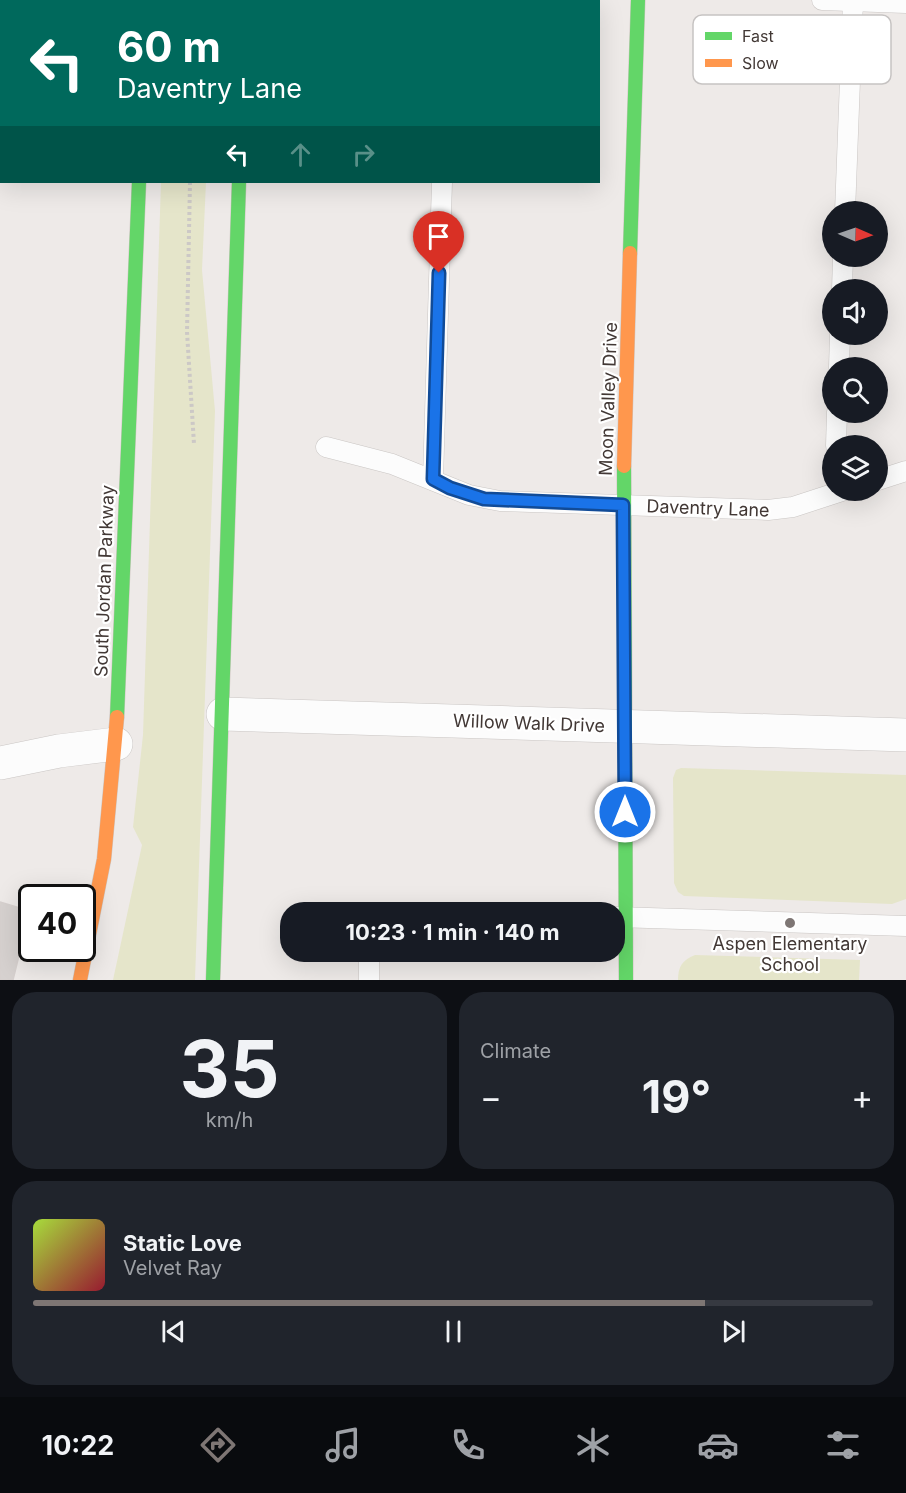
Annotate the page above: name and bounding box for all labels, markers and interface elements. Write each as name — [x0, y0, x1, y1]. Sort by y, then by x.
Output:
legend — [693, 15, 891, 84]
text: 60 m — [117, 21, 221, 72]
icon: left — [18, 24, 96, 102]
text: Fast — [742, 26, 774, 46]
text: Slow — [742, 53, 779, 73]
text: Daventry Lane — [117, 72, 302, 105]
icon: left — [221, 138, 254, 171]
icon: ahead — [284, 138, 317, 171]
icon: right — [347, 138, 380, 171]
north arrow — [822, 201, 888, 267]
map controls — [822, 201, 888, 501]
pin — [413, 211, 464, 273]
icon: arrive — [422, 220, 455, 253]
button: sound — [822, 279, 888, 345]
street label: Moon Valley Drive — [595, 322, 621, 476]
button: search — [822, 357, 888, 423]
button: layers — [822, 435, 888, 501]
street label: South Jordan Parkway — [90, 485, 118, 677]
street label: Daventry Lane — [646, 495, 770, 521]
street label: Willow Walk Drive — [453, 710, 605, 736]
position arrow — [593, 780, 657, 844]
speed limit sign: 40 — [18, 884, 96, 962]
marker: Aspen Elementary School — [783, 916, 797, 930]
text: 10:23 · 1 min · 140 m — [345, 919, 560, 945]
place label: Aspen Elementary School — [713, 933, 867, 975]
text: 35 — [179, 1021, 280, 1116]
text: Climate — [480, 1039, 551, 1063]
text: 19° — [642, 1069, 711, 1124]
text: − — [480, 1077, 502, 1117]
text: + — [851, 1077, 873, 1117]
text: km/h — [206, 1108, 253, 1132]
text: Static Love — [123, 1230, 242, 1256]
text: Velvet Ray — [123, 1256, 222, 1280]
icon: previous — [157, 1315, 190, 1348]
icon: pause — [437, 1315, 470, 1348]
icon: next — [717, 1315, 750, 1348]
icon: directions — [197, 1424, 239, 1466]
icon: music — [322, 1424, 364, 1466]
icon: phone — [447, 1424, 489, 1466]
icon: climate — [572, 1424, 614, 1466]
icon: car — [697, 1424, 739, 1466]
icon: filters — [822, 1424, 864, 1466]
text: 10:22 — [42, 1429, 114, 1462]

